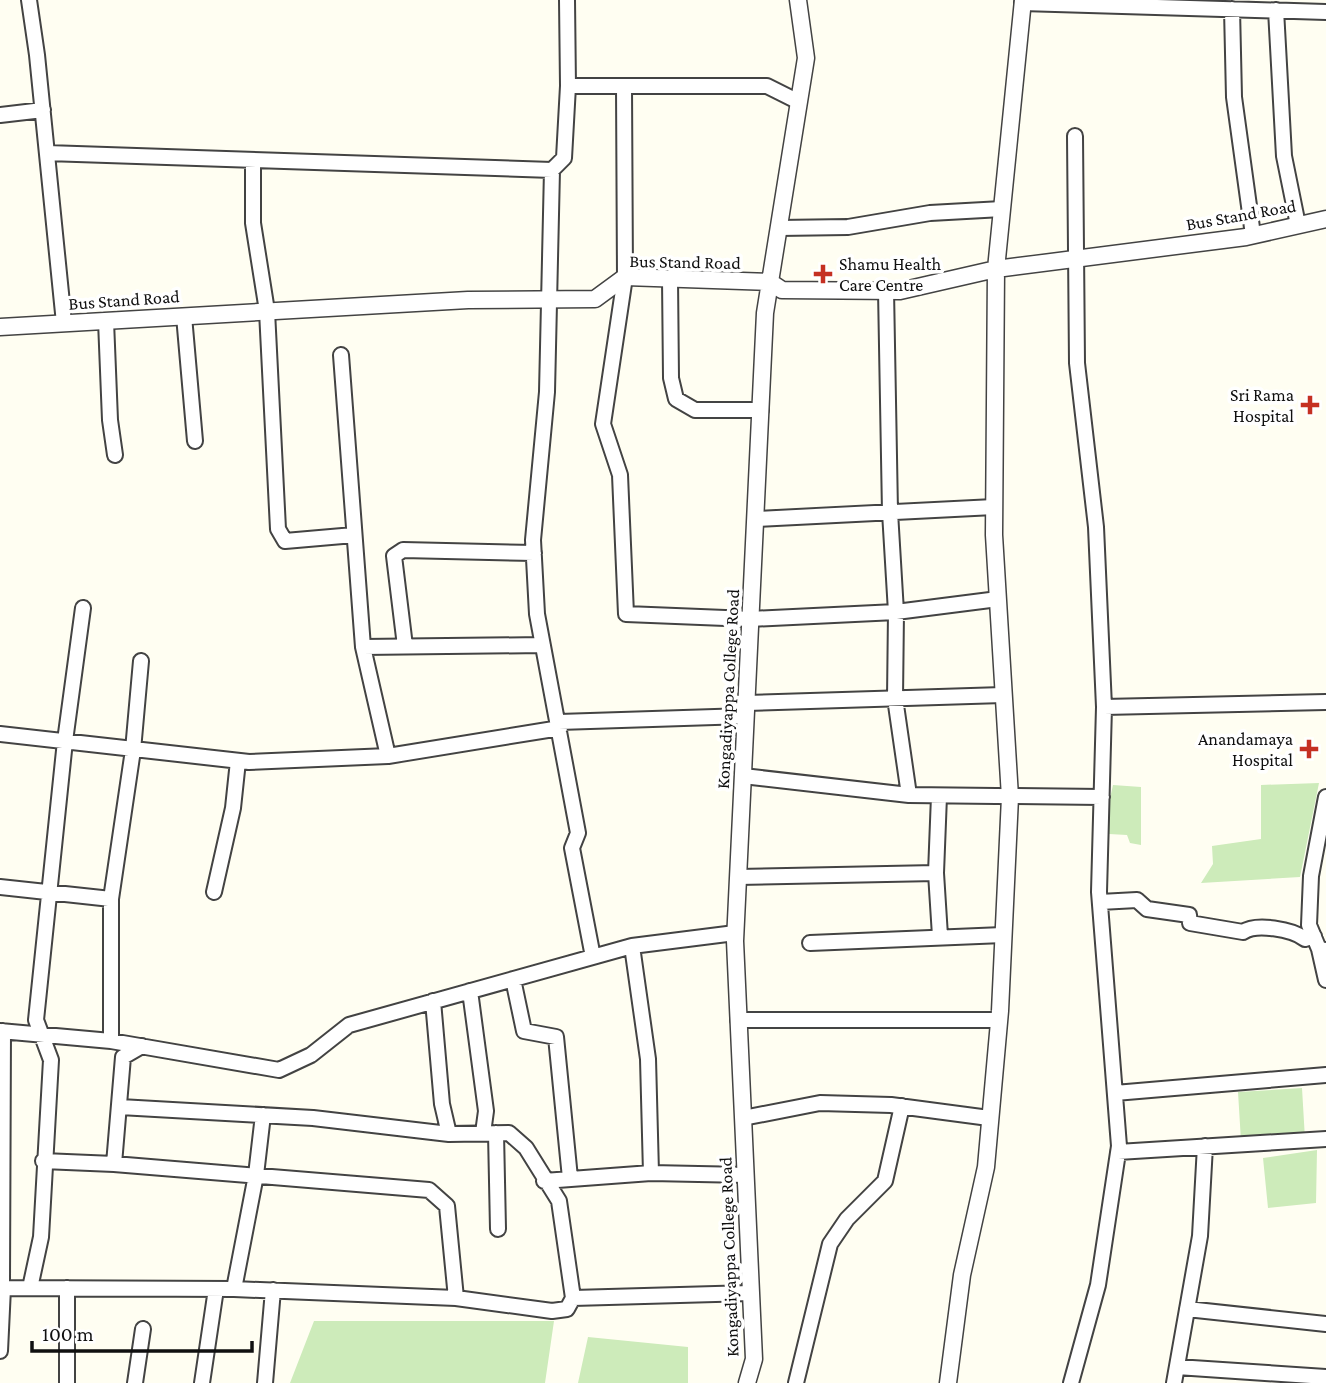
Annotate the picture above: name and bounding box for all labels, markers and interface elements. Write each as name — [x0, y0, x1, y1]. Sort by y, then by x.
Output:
street label: Bus Stand Road — [1184, 195, 1298, 235]
street label: Bus Stand Road — [629, 251, 741, 273]
place label: Shamu Health Care Centre — [839, 254, 942, 295]
marker: Shamu Health Care Centre — [813, 264, 833, 284]
street label: Bus Stand Road — [68, 286, 181, 314]
place label: Sri Rama Hospital — [1230, 385, 1294, 426]
marker: Sri Rama Hospital — [1300, 395, 1320, 415]
street label: Kongadiyappa College Road — [713, 588, 743, 789]
place label: Anandamaya Hospital — [1198, 729, 1293, 770]
marker: Anandamaya Hospital — [1299, 739, 1319, 759]
street label: Kongadiyappa College Road — [715, 1156, 742, 1357]
scale bar — [32, 1310, 252, 1354]
text: 100 m — [42, 1322, 94, 1346]

